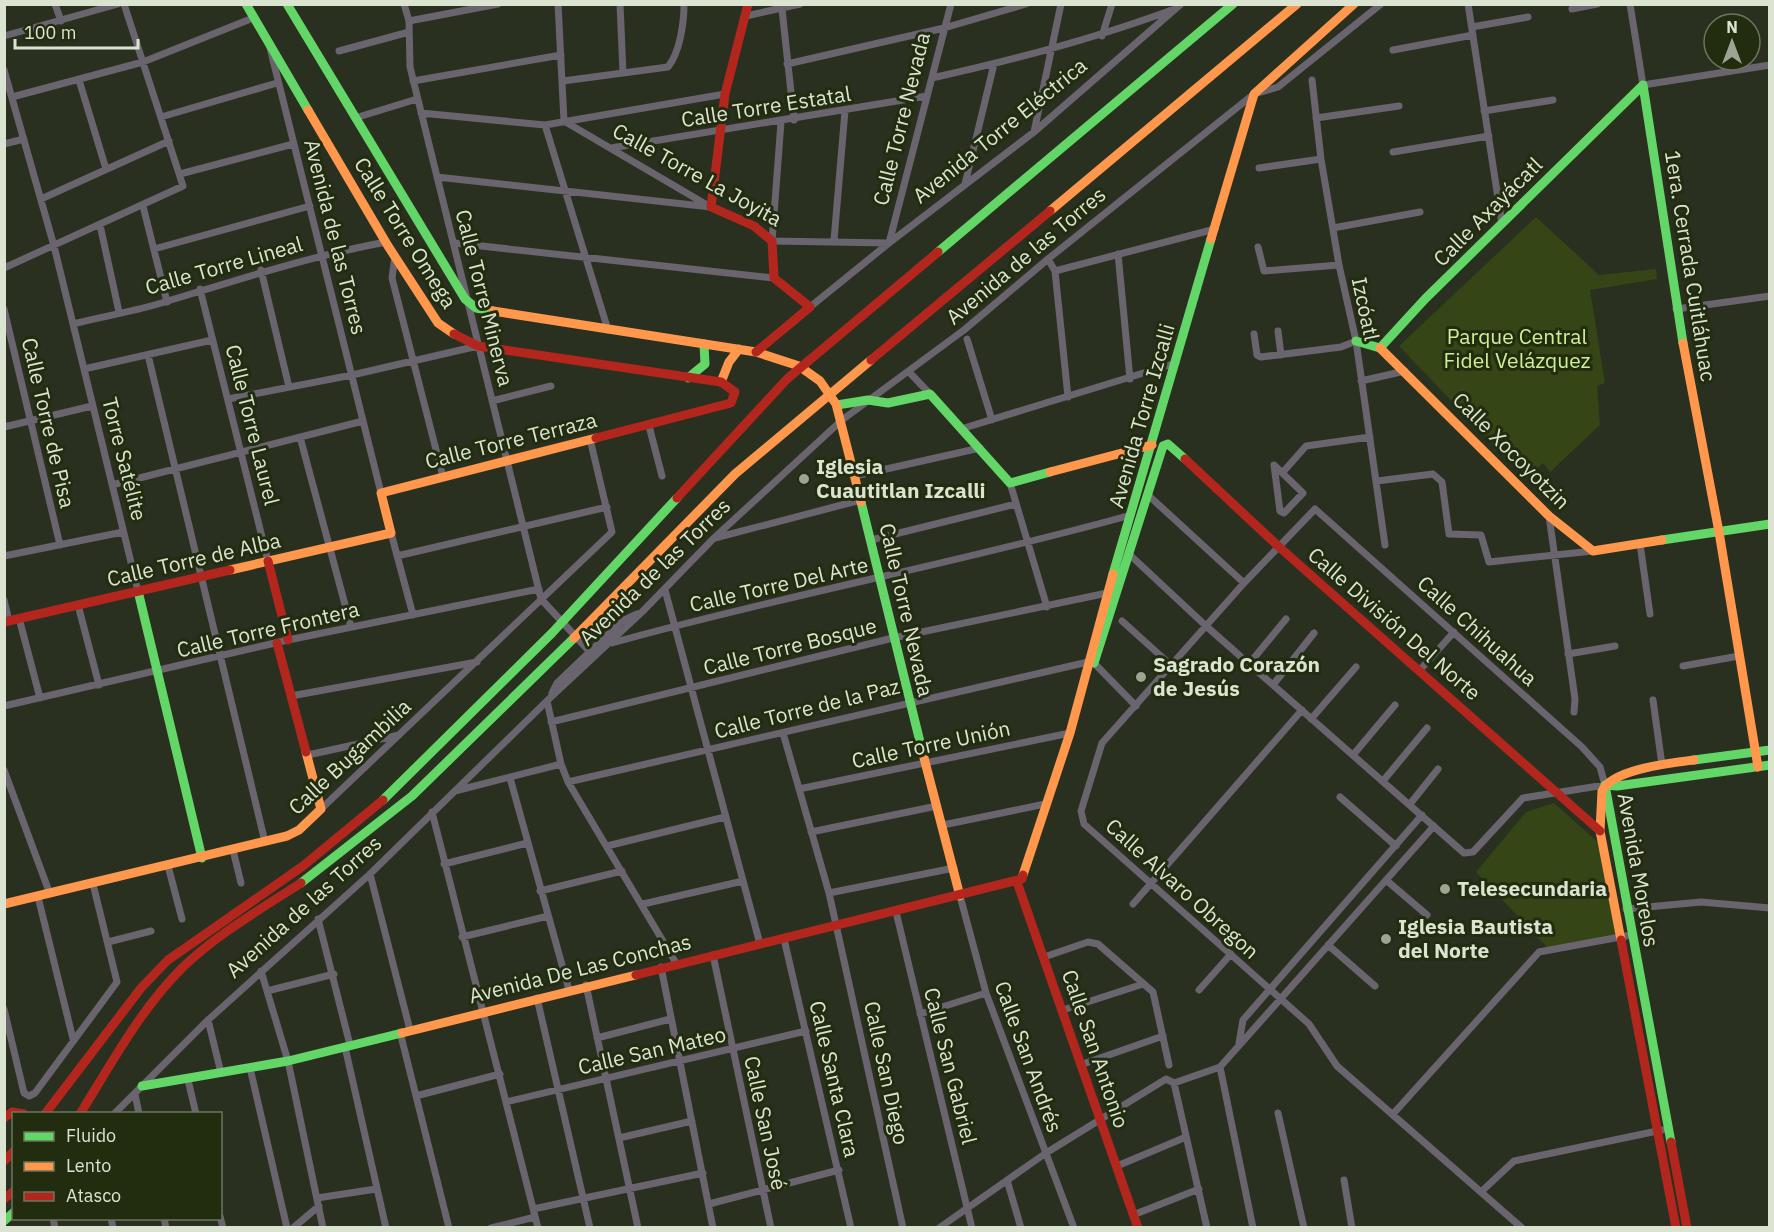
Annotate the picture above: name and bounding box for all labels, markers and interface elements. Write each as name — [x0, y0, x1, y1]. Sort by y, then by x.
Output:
scale bar — [15, 12, 138, 50]
north arrow — [1702, 12, 1762, 72]
text: N — [1726, 17, 1738, 37]
text: 100 m — [24, 21, 76, 44]
street label: Calle Torre Nevada — [866, 29, 936, 208]
street label: Avenida Torre Eléctrica — [906, 51, 1092, 209]
street label: Calle Torre Estatal — [679, 79, 853, 133]
street label: Calle Torre La Joyita — [608, 116, 787, 232]
street label: Avenida de las Torres — [298, 136, 374, 337]
street label: 1era. Cerrada Cuitláhuac — [1659, 148, 1723, 383]
street label: Calle Axayácatl — [1427, 150, 1548, 272]
street label: Calle Torre Omega — [348, 152, 464, 313]
street label: Avenida de las Torres — [940, 180, 1111, 330]
street label: Calle Torre Minerva — [449, 206, 520, 389]
street label: Calle Torre Lineal — [142, 229, 306, 301]
street label: Izcóatl — [1346, 274, 1386, 343]
street label: Avenida Torre Izcalli — [1101, 320, 1181, 511]
park label: Parque Central Fidel Velázquez — [1444, 322, 1591, 374]
street label: Calle Torre de Pisa — [16, 335, 82, 511]
street label: Calle Torre Laurel — [219, 341, 287, 508]
street label: Calle Xocoyotzin — [1447, 386, 1576, 515]
street label: Torre Satélite — [96, 394, 154, 523]
street label: Calle Torre Terraza — [422, 405, 600, 475]
place label: Iglesia Cuautitlan Izcalli — [816, 452, 986, 504]
marker: Iglesia Cuautitlan Izcalli — [797, 472, 811, 486]
street label: Avenida de las Torres — [572, 492, 736, 651]
street label: Calle Torre Nevada — [873, 520, 941, 699]
street label: Calle Torre de Alba — [104, 525, 283, 593]
street label: Calle División Del Norte — [1302, 540, 1487, 706]
street label: Calle Torre Del Arte — [687, 550, 871, 618]
street label: Calle Chihuahua — [1412, 569, 1544, 692]
street label: Calle Torre Frontera — [174, 594, 362, 664]
street label: Calle Torre Bosque — [700, 611, 879, 681]
place label: Sagrado Corazón de Jesús — [1153, 650, 1320, 702]
marker: Sagrado Corazón de Jesús — [1134, 670, 1148, 684]
street label: Calle Torre de la Paz — [711, 671, 903, 745]
street label: Calle Bugambilia — [282, 692, 417, 820]
street label: Calle Torre Unión — [849, 714, 1013, 774]
street label: Avenida Morelos — [1612, 791, 1666, 949]
street label: Calle Alvaro Obregon — [1100, 812, 1265, 965]
street label: Avenida de las Torres — [219, 829, 387, 984]
place label: Telesecundaria — [1457, 874, 1607, 902]
marker: Telesecundaria — [1438, 882, 1452, 896]
place label: Iglesia Bautista del Norte — [1398, 912, 1553, 964]
street label: Avenida De Las Conchas — [466, 927, 694, 1009]
marker: Iglesia Bautista del Norte — [1379, 932, 1393, 946]
street label: Calle San Antonio — [1056, 966, 1136, 1132]
street label: Calle San Andrés — [989, 977, 1069, 1136]
street label: Calle San Gabriel — [918, 984, 984, 1147]
street label: Calle Santa Clara — [803, 998, 867, 1160]
street label: Calle San Diego — [858, 998, 916, 1147]
street label: Calle San Mateo — [575, 1019, 729, 1081]
street label: Calle San José — [738, 1053, 794, 1193]
legend — [12, 1112, 222, 1220]
text: Fluido — [66, 1124, 116, 1147]
text: Lento — [66, 1154, 111, 1177]
text: Atasco — [66, 1184, 121, 1207]

